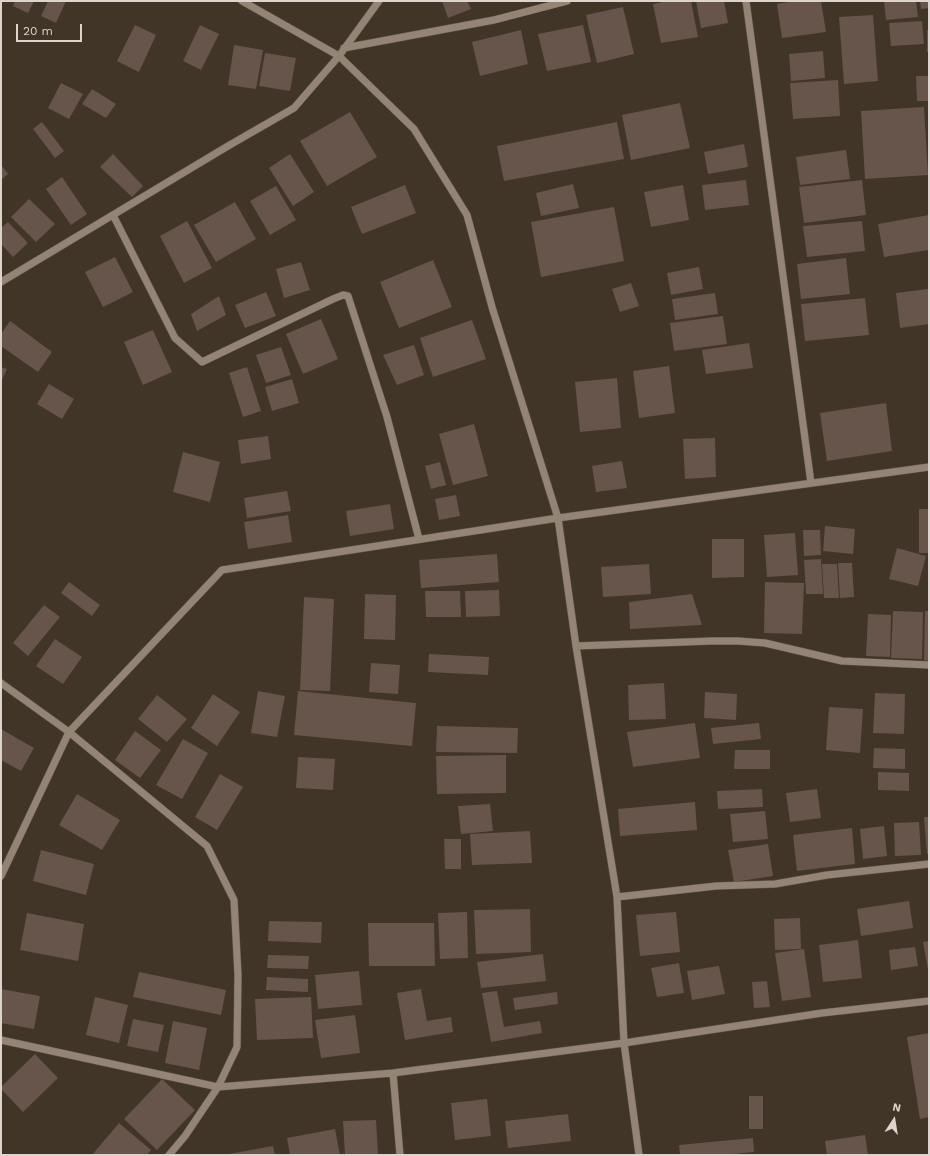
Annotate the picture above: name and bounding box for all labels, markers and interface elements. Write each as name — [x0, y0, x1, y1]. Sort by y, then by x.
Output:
scale bar — [18, 16, 84, 42]
text: 20 m — [23, 24, 53, 38]
north arrow — [874, 1100, 914, 1140]
text: N — [891, 1101, 902, 1115]

